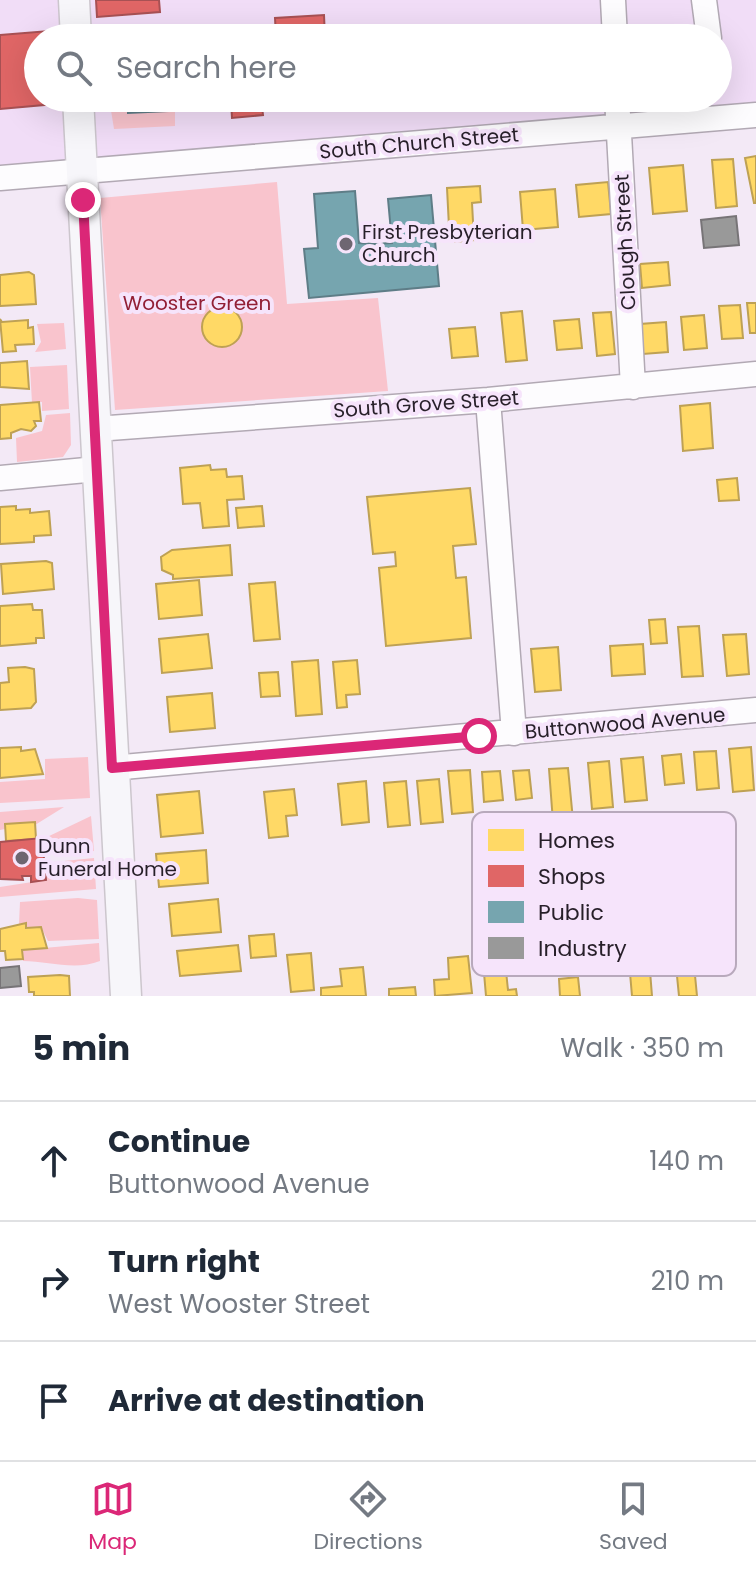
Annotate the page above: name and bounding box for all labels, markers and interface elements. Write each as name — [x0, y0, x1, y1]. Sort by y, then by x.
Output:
search box — [24, 24, 732, 112]
icon: search — [52, 46, 96, 90]
text: Search here — [116, 46, 297, 89]
street label: South Church Street — [318, 120, 520, 166]
street label: Clough Street — [607, 173, 643, 311]
route end — [65, 182, 101, 218]
place label: First Presbyterian Church — [362, 218, 533, 269]
marker: First Presbyterian Church — [337, 235, 355, 253]
park label: Wooster Green — [123, 289, 271, 317]
street label: South Grove Street — [332, 384, 520, 424]
street label: Buttonwood Avenue — [524, 700, 726, 746]
route start — [461, 718, 497, 754]
legend — [472, 812, 736, 976]
text: Homes — [538, 825, 615, 856]
place label: Dunn Funeral Home — [38, 832, 177, 883]
marker: Dunn Funeral Home — [13, 849, 31, 867]
text: Shops — [538, 861, 605, 892]
text: Public — [538, 897, 604, 928]
text: Industry — [538, 933, 627, 964]
text: 5 min — [32, 1024, 130, 1072]
text: Walk · 350 m — [560, 1030, 724, 1066]
text: Continue — [108, 1120, 250, 1163]
icon: ahead — [32, 1139, 76, 1183]
text: 140 m — [649, 1143, 724, 1179]
text: Buttonwood Avenue — [108, 1166, 370, 1202]
text: Turn right — [108, 1240, 260, 1283]
icon: right — [32, 1259, 76, 1303]
text: 210 m — [651, 1263, 724, 1299]
text: West Wooster Street — [108, 1286, 370, 1322]
icon: arrive — [32, 1379, 76, 1423]
text: Arrive at destination — [108, 1379, 425, 1422]
tab: Map — [88, 1477, 137, 1558]
tab: Directions — [313, 1477, 423, 1558]
tab: Saved — [599, 1477, 668, 1558]

